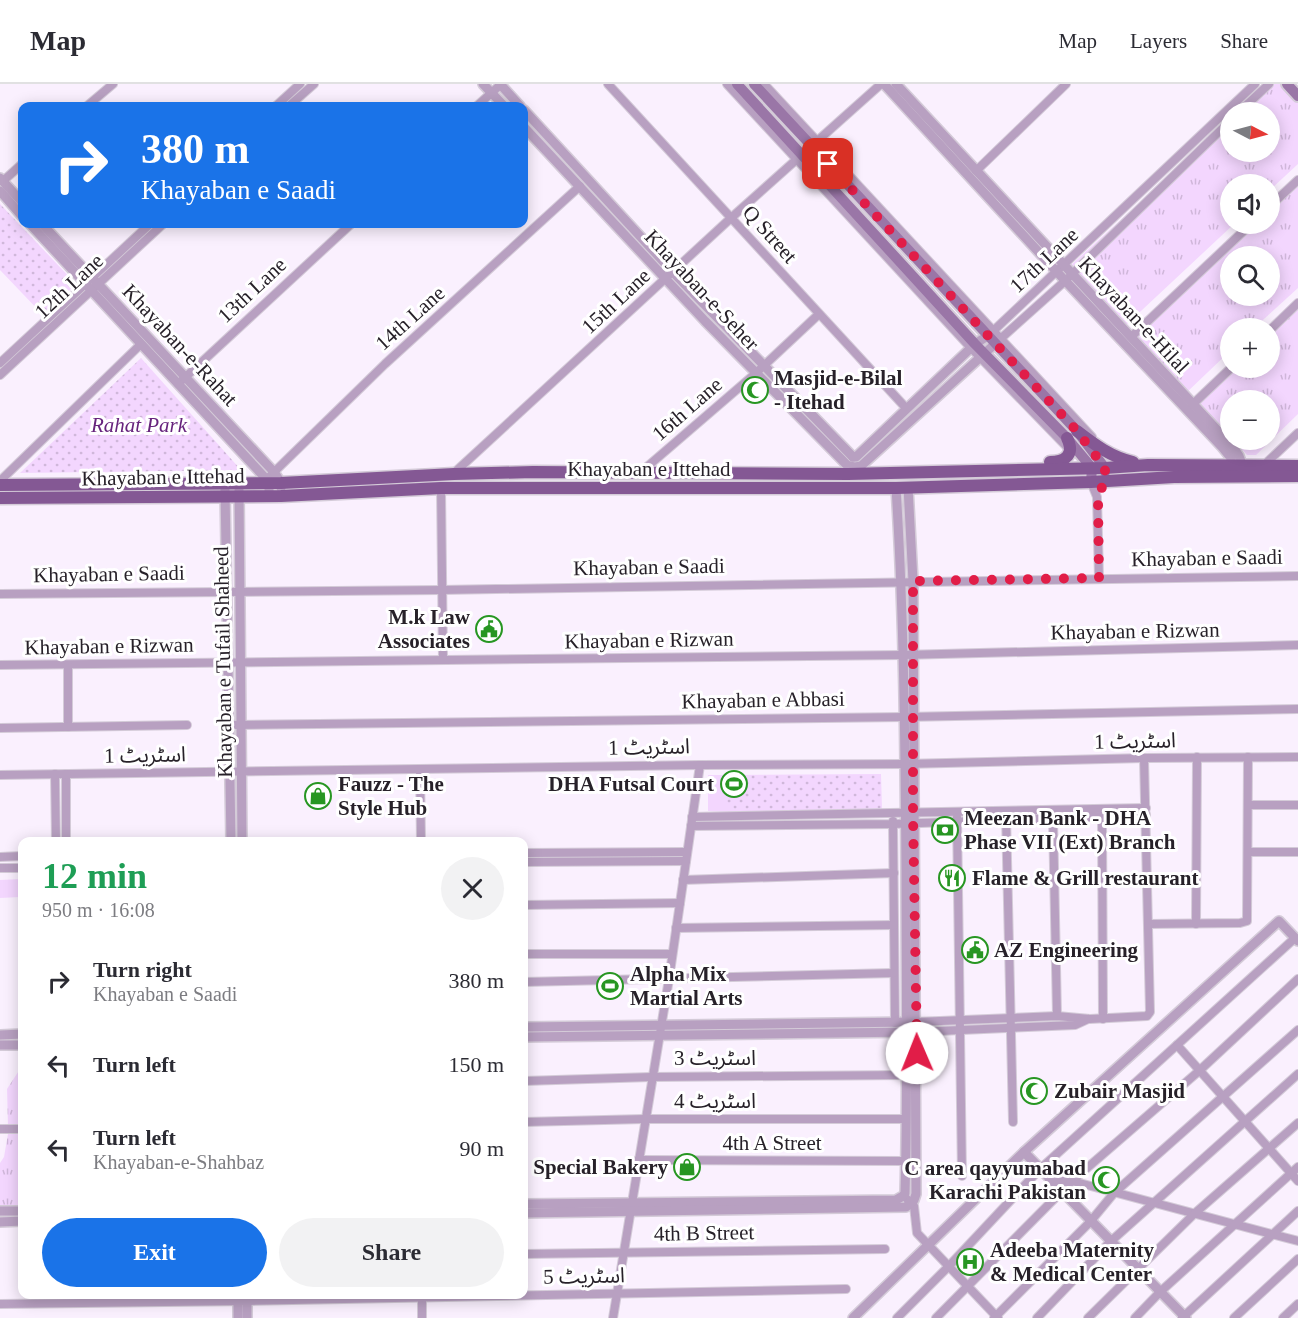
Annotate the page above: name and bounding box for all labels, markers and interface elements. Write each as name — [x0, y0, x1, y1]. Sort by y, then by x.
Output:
text: Map — [30, 25, 86, 56]
text: Map — [1059, 29, 1097, 53]
text: Layers — [1130, 29, 1187, 53]
text: Share — [1220, 29, 1268, 53]
north arrow — [1220, 102, 1280, 162]
map controls — [1220, 102, 1280, 450]
icon: right — [42, 126, 120, 204]
text: 380 m — [141, 126, 250, 172]
pin — [802, 138, 853, 189]
icon: arrive — [811, 147, 844, 180]
button: sound — [1220, 174, 1280, 234]
text: Khayaban e Saadi — [141, 175, 336, 205]
street label: Q Street — [738, 200, 802, 268]
street label: 17th Lane — [1005, 222, 1083, 298]
street label: Khayaban-e-Seher — [640, 225, 764, 355]
button: search — [1220, 246, 1280, 306]
street label: 12th Lane — [30, 248, 108, 324]
street label: 13th Lane — [213, 252, 291, 328]
street label: Khayaban-e-Hilal — [1074, 252, 1194, 378]
street label: 15th Lane — [577, 263, 655, 339]
street label: Khayaban-e-Rahat — [118, 279, 243, 411]
street label: 14th Lane — [371, 281, 449, 355]
button: + — [1220, 318, 1280, 378]
place label: Masjid-e-Bilal - Itehad — [774, 366, 902, 414]
street label: 16th Lane — [647, 372, 727, 446]
mosque icon: Masjid-e-Bilal - Itehad — [740, 375, 770, 405]
button: − — [1220, 390, 1280, 450]
park label: Rahat Park — [90, 413, 188, 437]
street label: Khayaban e Ittehad — [567, 457, 731, 481]
street label: Khayaban e Ittehad — [81, 464, 245, 490]
street label: Khayaban e Saadi — [1131, 545, 1283, 571]
street label: Khayaban e Tufail Shaheed — [209, 546, 237, 778]
street label: Khayaban e Saadi — [573, 554, 725, 580]
street label: Khayaban e Saadi — [33, 561, 185, 587]
place label: M.k Law Associates — [378, 605, 471, 653]
public building icon: M.k Law Associates — [474, 614, 504, 644]
street label: Khayaban e Rizwan — [1050, 618, 1220, 644]
street label: Khayaban e Rizwan — [564, 627, 734, 653]
street label: Khayaban e Rizwan — [24, 633, 194, 659]
street label: Khayaban e Abbasi — [681, 687, 845, 713]
street label: اسٹریٹ 1 — [1094, 728, 1176, 754]
street label: اسٹریٹ 1 — [608, 734, 690, 760]
street label: اسٹریٹ 1 — [104, 742, 186, 768]
sports icon: DHA Futsal Court — [719, 769, 749, 799]
place label: Fauzz - The Style Hub — [338, 772, 444, 820]
place label: DHA Futsal Court — [548, 772, 714, 796]
shop icon: Fauzz - The Style Hub — [303, 781, 333, 811]
place label: Meezan Bank - DHA Phase VII (Ext) Branch — [964, 806, 1176, 854]
bank icon: Meezan Bank - DHA Phase VII (Ext) Branch — [930, 815, 960, 845]
text: 12 min — [42, 856, 147, 896]
button: close — [441, 857, 504, 920]
restaurant icon: Flame & Grill restaurant — [937, 863, 967, 893]
place label: Flame & Grill restaurant — [972, 866, 1198, 890]
text: 950 m · 16:08 — [42, 899, 155, 921]
public building icon: AZ Engineering — [960, 935, 990, 965]
place label: AZ Engineering — [994, 938, 1139, 962]
text: Turn right — [93, 957, 192, 982]
place label: Alpha Mix Martial Arts — [630, 962, 743, 1010]
icon: right — [42, 965, 75, 998]
text: 380 m — [448, 968, 504, 993]
sports icon: Alpha Mix Martial Arts — [595, 971, 625, 1001]
text: Khayaban e Saadi — [93, 983, 237, 1005]
position arrow — [885, 1021, 949, 1085]
street label: اسٹریٹ 3 — [674, 1046, 756, 1070]
icon: left — [42, 1049, 75, 1082]
text: Turn left — [93, 1052, 176, 1077]
text: 150 m — [448, 1052, 504, 1077]
mosque icon: Zubair Masjid — [1019, 1076, 1049, 1106]
place label: Zubair Masjid — [1054, 1079, 1185, 1103]
street label: اسٹریٹ 4 — [674, 1089, 756, 1113]
text: Turn left — [93, 1125, 176, 1150]
street label: 4th A Street — [722, 1131, 822, 1155]
icon: left — [42, 1133, 75, 1166]
text: 90 m — [459, 1136, 504, 1161]
text: Khayaban-e-Shahbaz — [93, 1151, 264, 1173]
shop icon: Special Bakery — [672, 1152, 702, 1182]
place label: Special Bakery — [533, 1155, 668, 1179]
place label: C area qayyumabad Karachi Pakistan — [904, 1156, 1086, 1204]
mosque icon: C area qayyumabad Karachi Pakistan — [1091, 1165, 1121, 1195]
button: Exit — [42, 1218, 267, 1287]
button: Share — [279, 1218, 504, 1287]
street label: 4th B Street — [654, 1220, 755, 1246]
place label: Adeeba Maternity & Medical Center — [990, 1238, 1154, 1286]
hospital icon: Adeeba Maternity & Medical Center — [955, 1247, 985, 1277]
street label: اسٹریٹ 5 — [543, 1263, 625, 1289]

